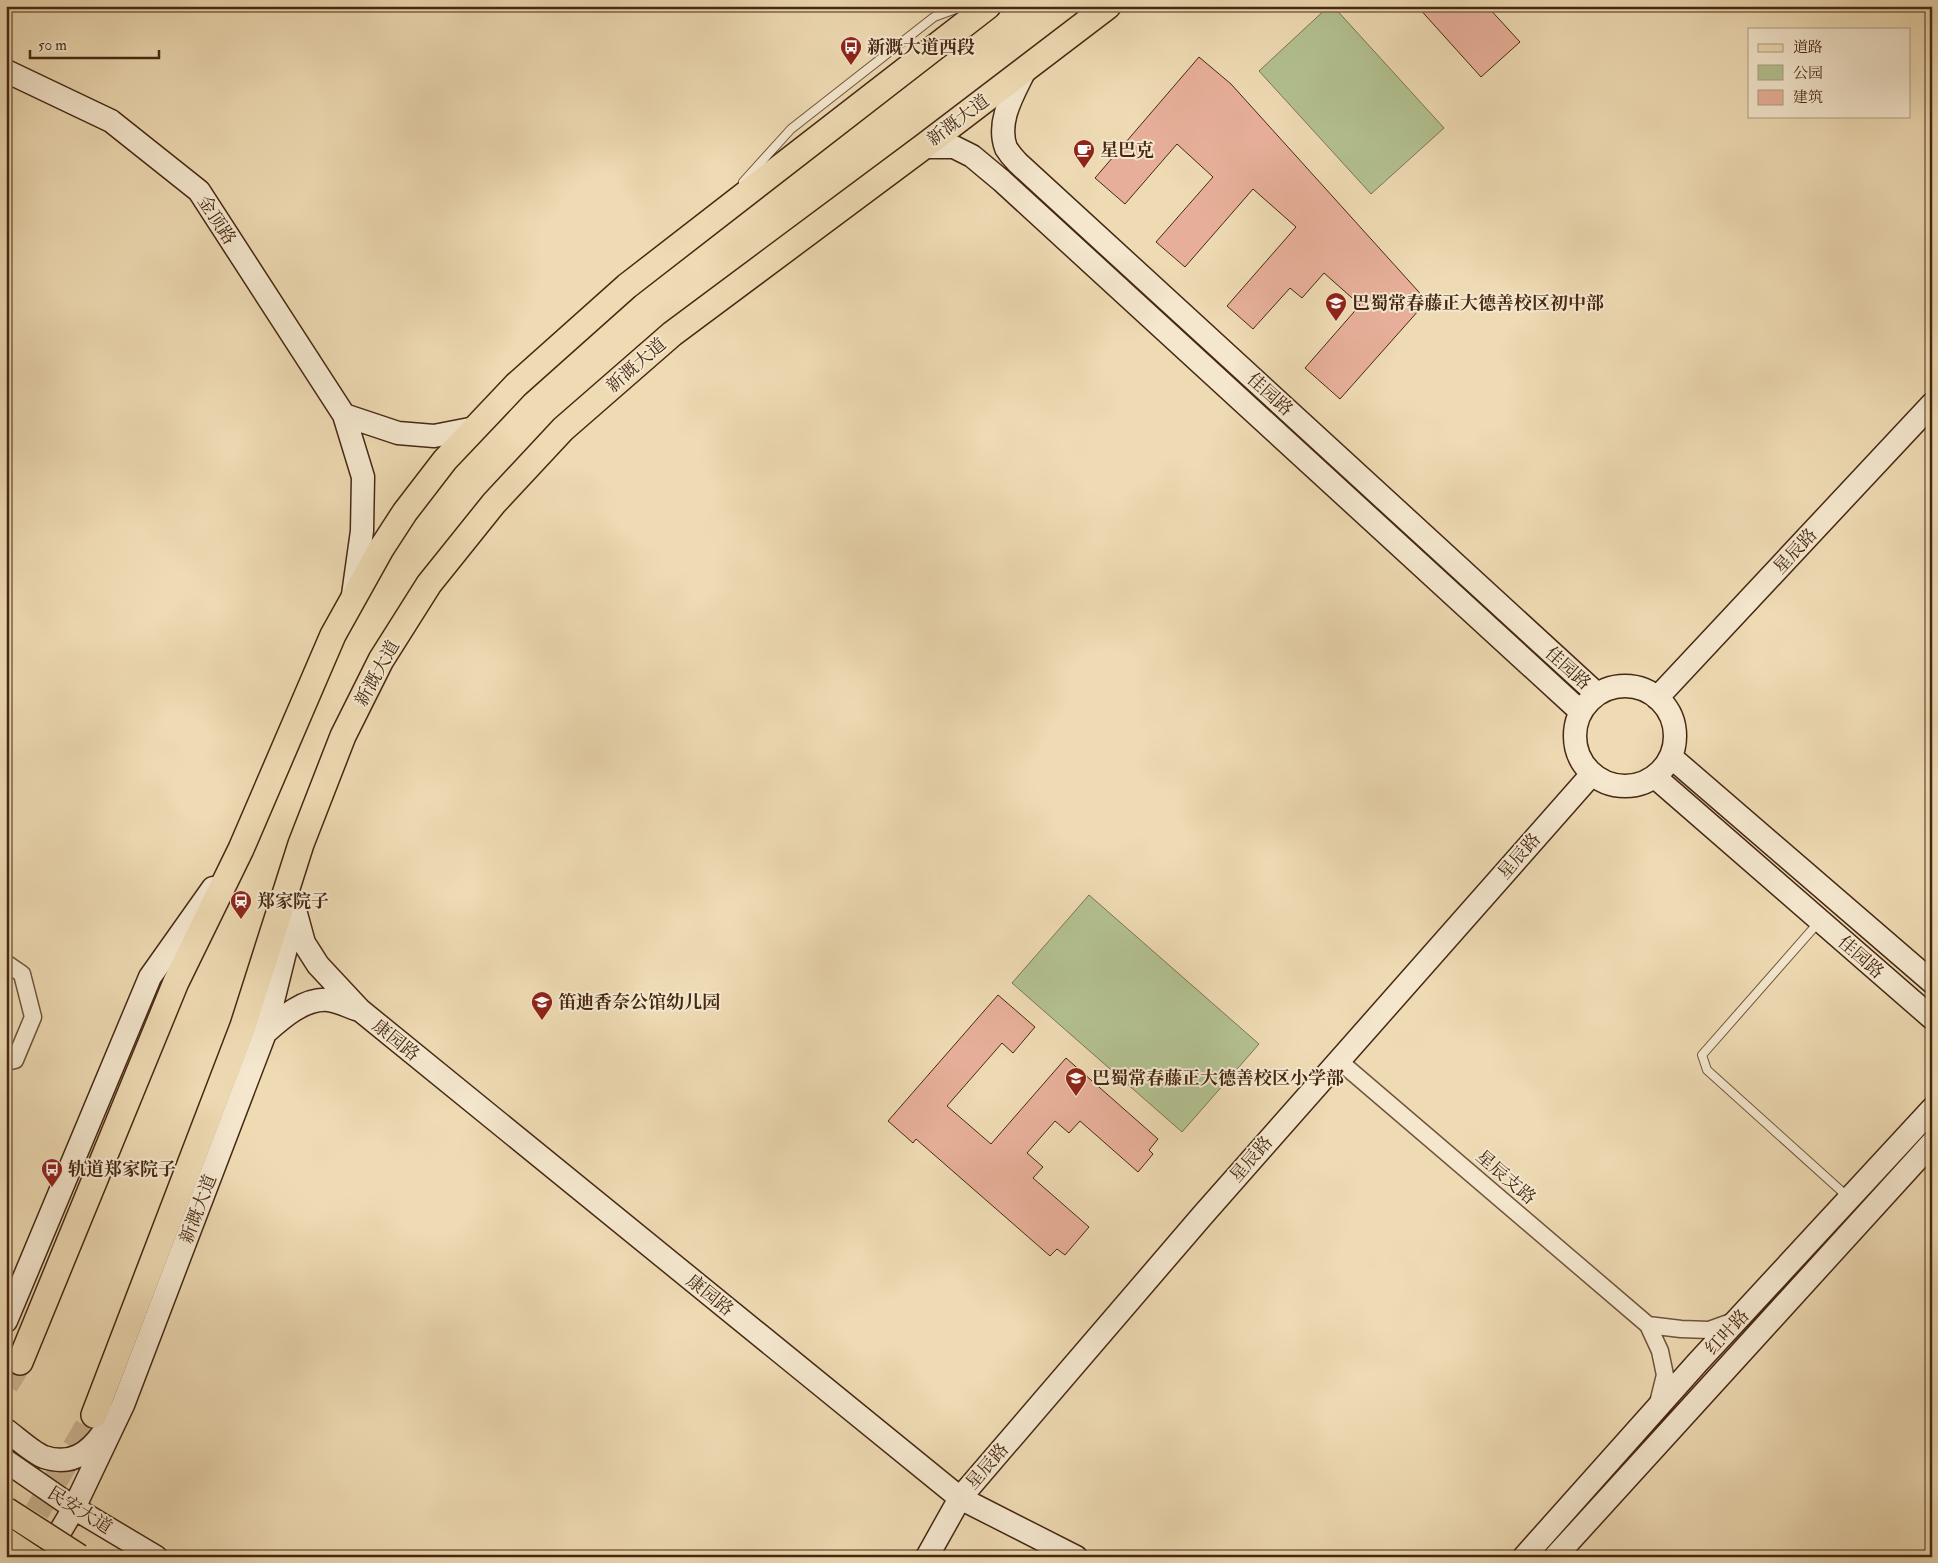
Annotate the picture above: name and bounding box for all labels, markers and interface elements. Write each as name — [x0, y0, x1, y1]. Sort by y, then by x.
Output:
scale bar — [30, 28, 159, 60]
legend — [1748, 28, 1910, 118]
bus stop icon: 新溉大道西段 — [839, 35, 863, 66]
text: 50 m — [38, 36, 67, 55]
place label: 新溉大道西段 — [867, 36, 975, 59]
text: 道路 — [1793, 38, 1823, 57]
text: 公园 — [1793, 64, 1823, 83]
text: 建筑 — [1793, 88, 1823, 107]
street label: 新溉大道 — [923, 90, 994, 151]
cafe icon: 星巴克 — [1072, 138, 1096, 169]
place label: 星巴克 — [1100, 139, 1154, 162]
street label: 金顶路 — [192, 191, 241, 249]
school or university icon: 巴蜀常春藤正大德善校区初中部 — [1324, 291, 1348, 322]
place label: 巴蜀常春藤正大德善校区初中部 — [1352, 292, 1604, 315]
street label: 新溉大道 — [602, 333, 671, 398]
street label: 佳园路 — [1242, 368, 1297, 421]
street label: 星辰路 — [1769, 524, 1822, 579]
street label: 新溉大道 — [350, 636, 405, 710]
street label: 佳园路 — [1540, 642, 1595, 695]
street label: 星辰路 — [1493, 828, 1546, 884]
station icon: 郑家院子 — [229, 889, 253, 920]
place label: 郑家院子 — [257, 890, 329, 913]
street label: 佳园路 — [1833, 931, 1889, 984]
school or university icon: 笛迪香奈公馆幼儿园 — [530, 990, 554, 1021]
place label: 笛迪香奈公馆幼儿园 — [558, 991, 720, 1014]
street label: 康园路 — [367, 1014, 424, 1066]
school or university icon: 巴蜀常春藤正大德善校区小学部 — [1064, 1066, 1088, 1097]
place label: 巴蜀常春藤正大德善校区小学部 — [1092, 1067, 1344, 1090]
street label: 星辰路 — [1225, 1131, 1278, 1187]
street label: 星辰支路 — [1471, 1145, 1540, 1210]
bus stop icon: 轨道郑家院子 — [40, 1157, 64, 1188]
place label: 轨道郑家院子 — [68, 1158, 176, 1181]
street label: 新溉大道 — [175, 1171, 222, 1247]
street label: 康园路 — [681, 1269, 738, 1321]
street label: 红叶路 — [1701, 1305, 1754, 1360]
street label: 星辰路 — [961, 1438, 1014, 1494]
street label: 民安大道 — [43, 1482, 116, 1539]

